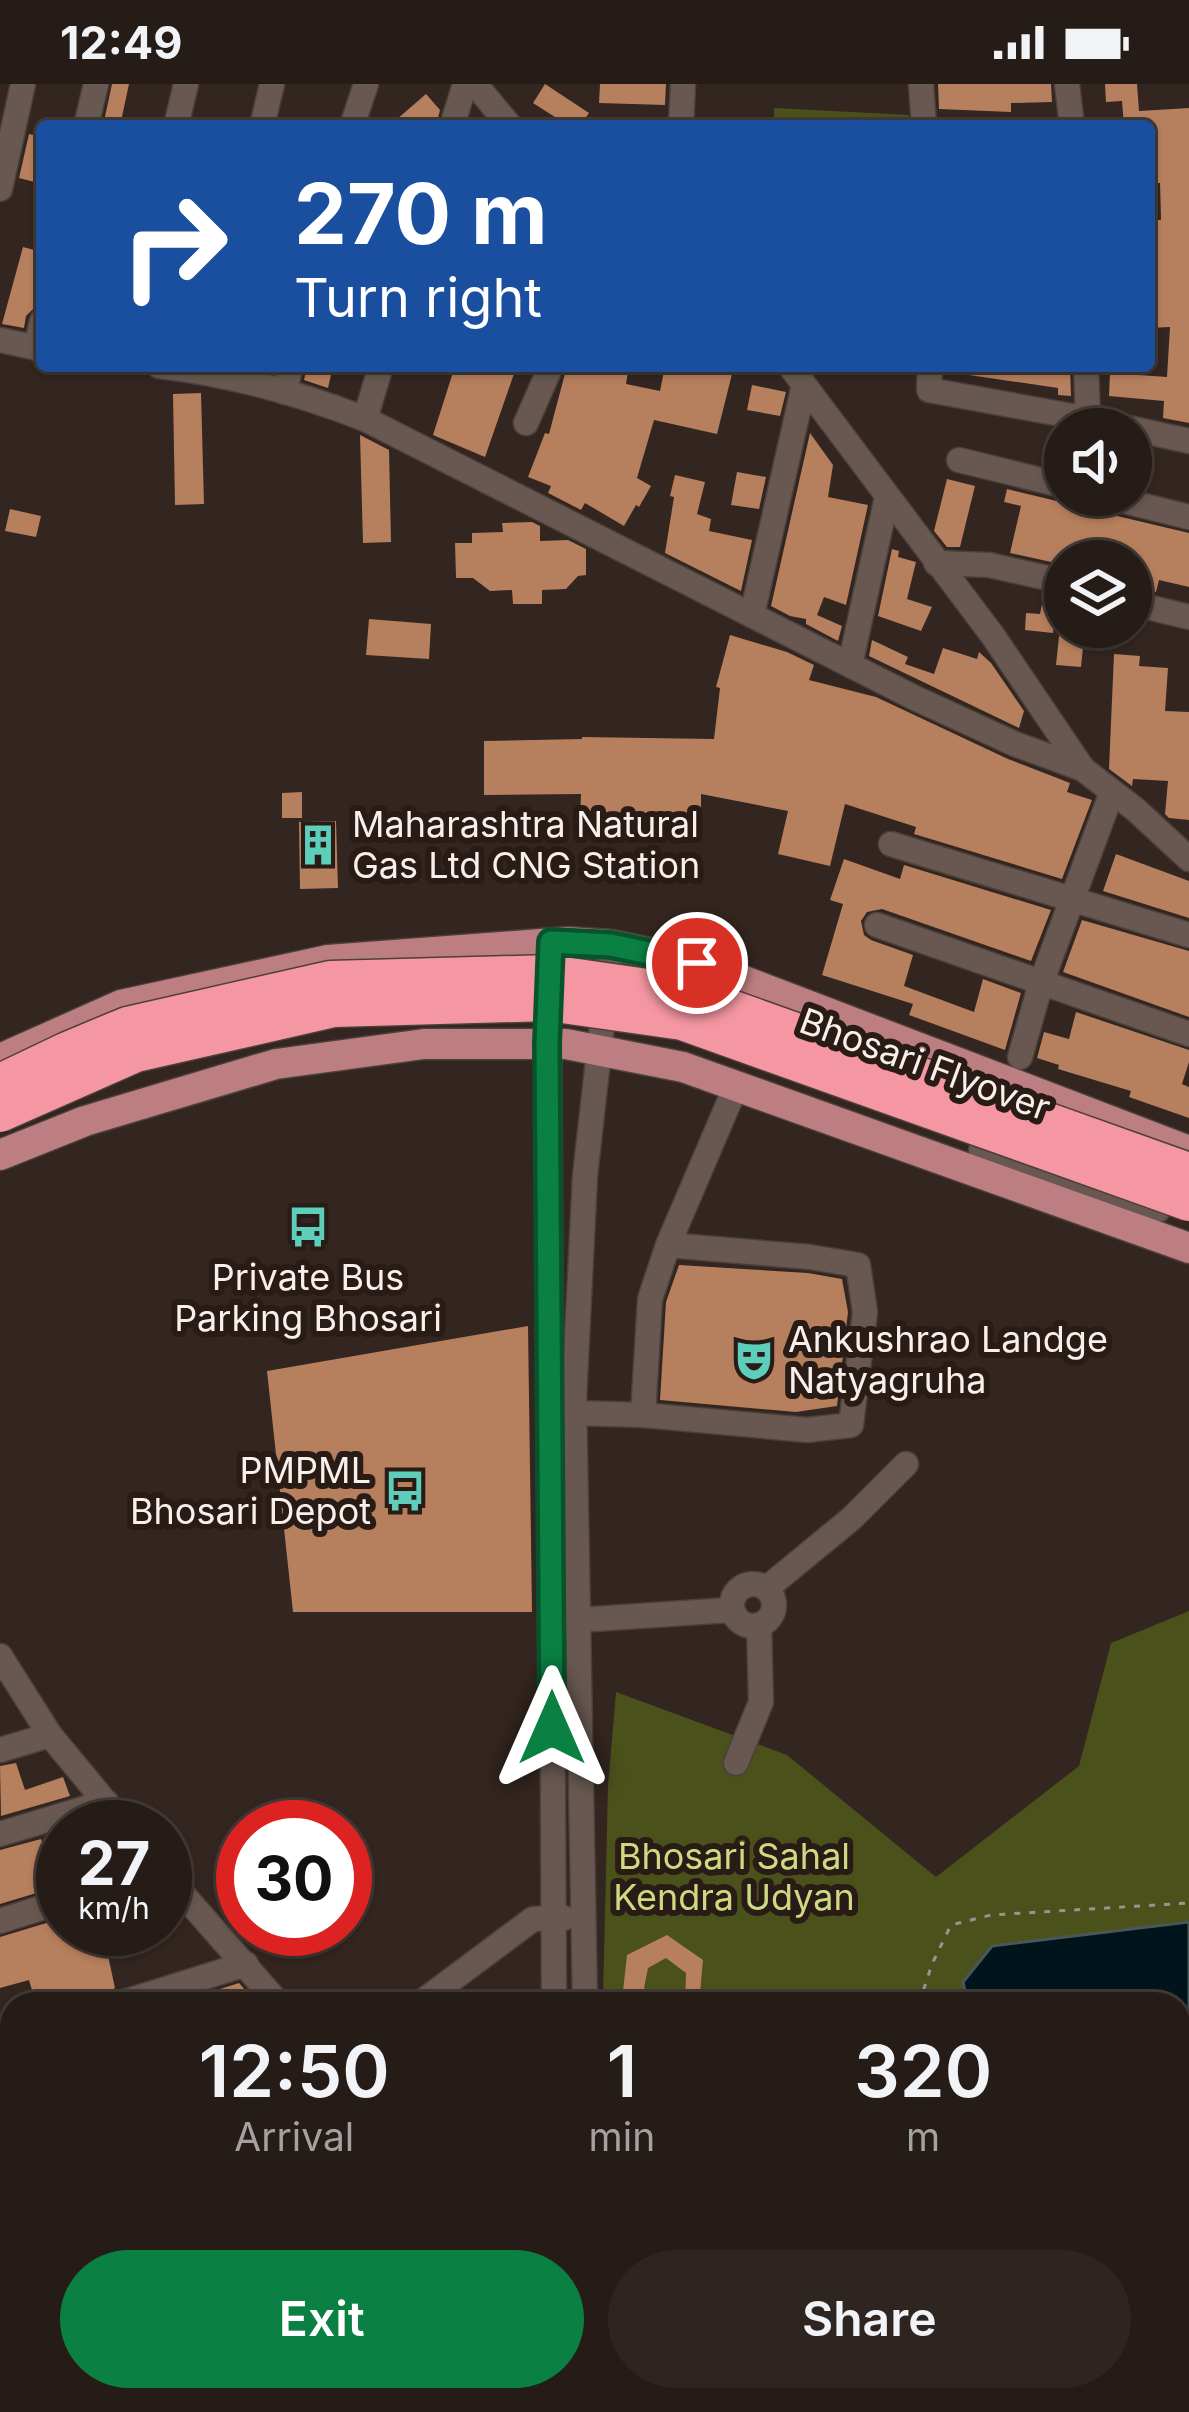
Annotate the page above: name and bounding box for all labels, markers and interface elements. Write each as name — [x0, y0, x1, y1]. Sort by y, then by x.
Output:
text: 12:49 — [60, 15, 182, 70]
text: 270 m — [294, 163, 548, 264]
icon: right — [96, 168, 252, 324]
text: Turn right — [294, 265, 542, 330]
map controls — [1044, 408, 1152, 648]
button: sound — [1044, 408, 1152, 516]
button: layers — [1044, 540, 1152, 648]
place label: Maharashtra Natural Gas Ltd CNG Station — [352, 802, 700, 887]
building icon: Maharashtra Natural Gas Ltd CNG Station — [295, 822, 341, 868]
pin — [646, 912, 748, 1014]
icon: arrive — [664, 930, 730, 996]
street label: Bhosari Flyover — [794, 998, 1056, 1130]
bus stop icon: Private Bus Parking Bhosari — [285, 1204, 331, 1250]
place label: Private Bus Parking Bhosari — [174, 1255, 442, 1340]
place label: Ankushrao Landge Natyagruha — [788, 1317, 1108, 1402]
theatre icon: Ankushrao Landge Natyagruha — [731, 1337, 777, 1383]
place label: PMPML Bhosari Depot — [130, 1448, 371, 1533]
bus stop icon: PMPML Bhosari Depot — [382, 1468, 428, 1514]
position arrow — [489, 1665, 615, 1791]
speed limit sign: 30 — [216, 1800, 372, 1956]
text: 27 — [78, 1827, 150, 1899]
park label: Bhosari Sahal Kendra Udyan — [613, 1834, 855, 1919]
text: km/h — [78, 1890, 150, 1926]
text: 12:50 — [199, 2027, 390, 2114]
text: 1 — [607, 2027, 637, 2114]
text: 320 — [854, 2027, 992, 2114]
text: Arrival — [234, 2113, 354, 2160]
text: min — [589, 2113, 655, 2160]
text: m — [906, 2113, 940, 2160]
button: Exit — [60, 2250, 584, 2388]
button: Share — [608, 2250, 1131, 2388]

